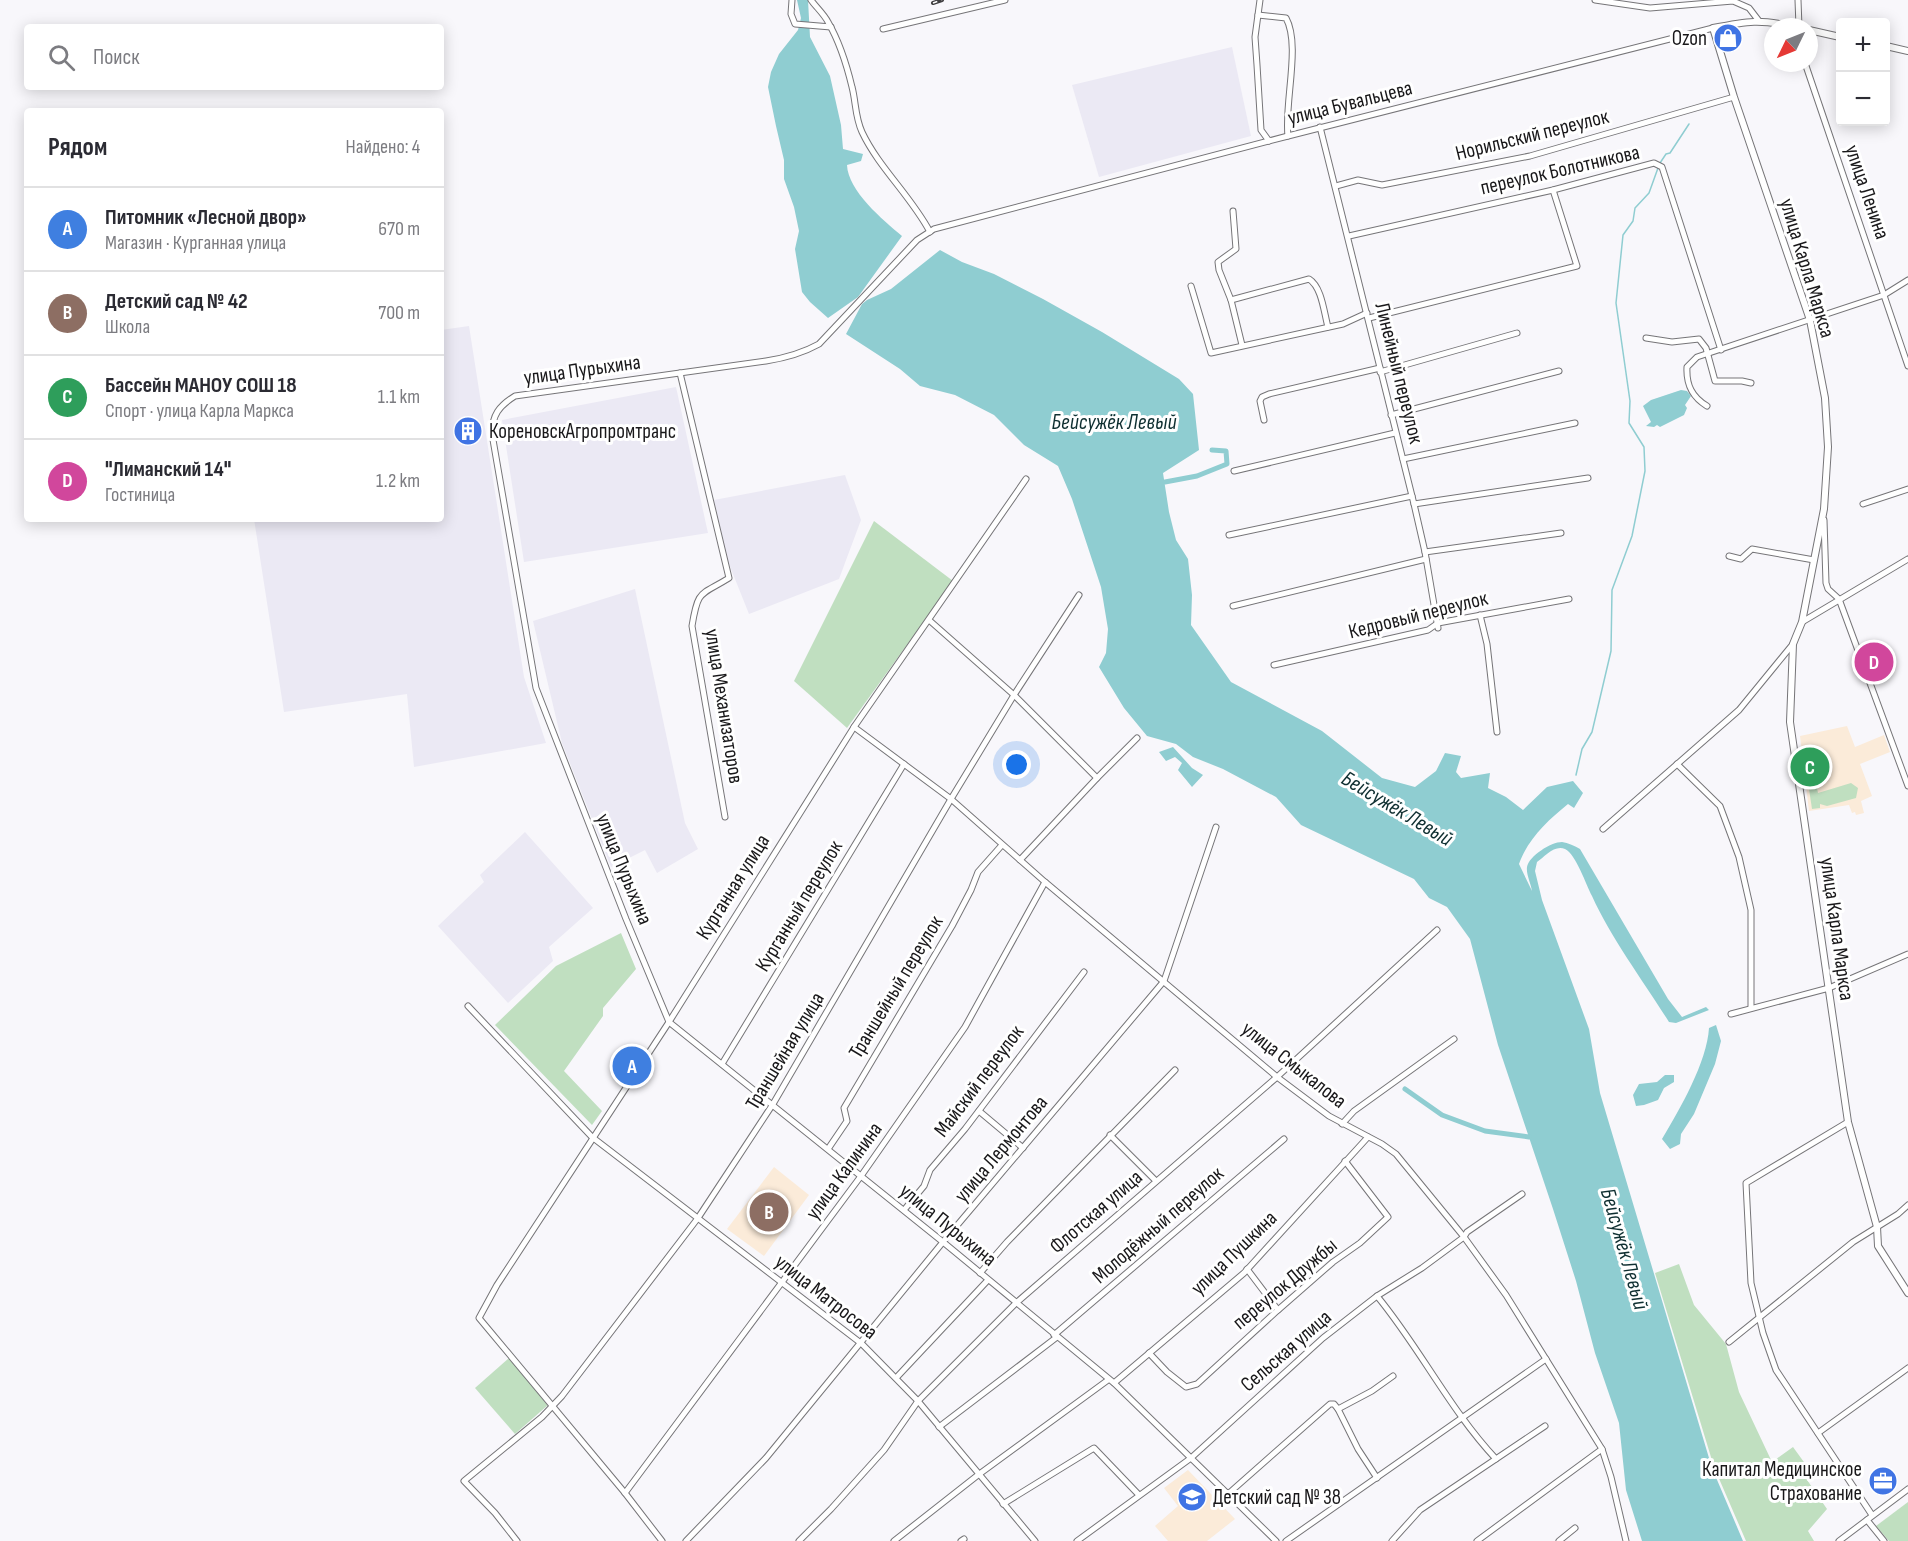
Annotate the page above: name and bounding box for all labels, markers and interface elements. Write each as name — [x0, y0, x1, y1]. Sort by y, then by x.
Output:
north arrow — [1764, 18, 1818, 72]
map controls — [1836, 18, 1890, 126]
button: + — [1836, 18, 1890, 72]
shop icon: Ozon — [1712, 22, 1744, 54]
search box — [24, 24, 444, 90]
place label: Ozon — [1672, 26, 1707, 51]
icon: search — [45, 41, 78, 74]
text: Поиск — [93, 44, 139, 71]
button: − — [1836, 72, 1890, 126]
street label: улица Бувальцева — [1285, 75, 1415, 131]
street label: Норильский переулок — [1453, 104, 1611, 166]
text: Рядом — [48, 132, 107, 163]
text: Найдено: 4 — [346, 135, 420, 159]
street label: переулок Болотникова — [1478, 140, 1642, 200]
street label: улица Ленина — [1839, 142, 1895, 242]
street label: улица Карла Маркса — [1774, 195, 1840, 341]
text: Питомник «Лесной двор» — [105, 204, 307, 231]
text: A — [63, 217, 72, 241]
text: 670 m — [378, 217, 420, 241]
text: Магазин · Курганная улица — [105, 231, 286, 255]
text: Детский сад № 42 — [105, 288, 248, 315]
street label: Линейный переулок — [1369, 300, 1429, 446]
text: B — [63, 301, 72, 325]
text: 700 m — [378, 301, 420, 325]
text: Школа — [105, 315, 150, 339]
street label: улица Пурыхина — [522, 349, 642, 391]
text: Бассейн МАНОУ СОШ 18 — [105, 372, 297, 399]
text: C — [62, 385, 73, 409]
text: 1.1 km — [378, 385, 420, 409]
text: Спорт · улица Карла Маркса — [105, 399, 294, 423]
water label: Бейсужёк Левый — [1052, 409, 1176, 436]
building icon: КореновскАгропромтранс — [452, 415, 484, 447]
place label: КореновскАгропромтранс — [489, 419, 676, 444]
text: "Лиманский 14" — [105, 456, 231, 483]
text: D — [62, 469, 73, 493]
text: 1.2 km — [376, 469, 420, 493]
text: Гостиница — [105, 483, 175, 507]
street label: Кедровый переулок — [1346, 586, 1490, 644]
street label: улица Механизаторов — [699, 627, 749, 785]
pin: D — [1854, 640, 1894, 684]
pin: C — [1790, 744, 1830, 789]
your location — [1002, 750, 1031, 779]
water label: Бейсужёк Левый — [1337, 765, 1457, 853]
street label: улица Пурыхина — [590, 810, 658, 928]
street label: Курганная улица — [691, 830, 775, 944]
street label: Курганный переулок — [750, 836, 848, 976]
street label: улица Карла Маркса — [1815, 856, 1859, 1002]
street label: Траншейный переулок — [844, 911, 948, 1063]
street label: Траншейная улица — [740, 988, 830, 1114]
street label: улица Смыкалова — [1237, 1016, 1351, 1114]
street label: Майский переулок — [929, 1020, 1029, 1142]
pin: A — [612, 1044, 652, 1088]
street label: улица Лермонтова — [949, 1090, 1053, 1208]
street label: улица Калинина — [800, 1117, 888, 1225]
street label: Молодёжный переулок — [1087, 1161, 1229, 1289]
street label: Флотская улица — [1044, 1165, 1148, 1259]
street label: улица Пурыхина — [894, 1178, 1002, 1272]
water label: Бейсужёк Левый — [1594, 1185, 1654, 1313]
pin: B — [750, 1190, 788, 1234]
street label: улица Пушкина — [1186, 1206, 1282, 1300]
street label: переулок Дружбы — [1228, 1233, 1342, 1335]
street label: улица Матросова — [770, 1249, 882, 1345]
street label: Сельская улица — [1236, 1305, 1336, 1397]
place label: Капитал Медицинское Страхование — [1702, 1457, 1862, 1506]
office icon: Капитал Медицинское Страхование — [1867, 1465, 1899, 1497]
school or university icon: Детский сад № 38 — [1176, 1481, 1208, 1513]
place label: Детский сад № 38 — [1213, 1485, 1341, 1510]

